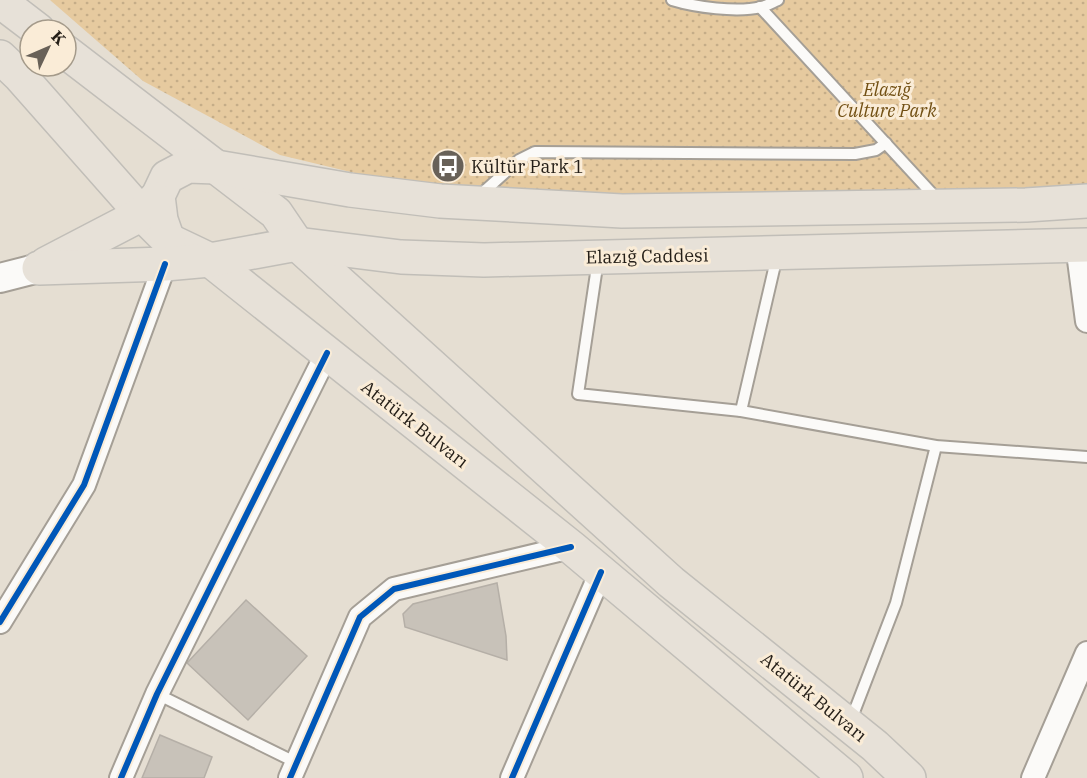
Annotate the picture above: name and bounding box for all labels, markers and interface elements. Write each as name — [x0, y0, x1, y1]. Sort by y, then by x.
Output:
north arrow — [18, 18, 78, 78]
text: K — [47, 26, 71, 49]
park label: Elazığ Culture Park — [837, 78, 937, 122]
bus stop icon: Kültür Park 1 — [430, 148, 466, 184]
place label: Kültür Park 1 — [471, 155, 584, 178]
street label: Elazığ Caddesi — [585, 243, 709, 269]
street label: Atatürk Bulvarı — [357, 375, 473, 473]
street label: Atatürk Bulvarı — [756, 647, 872, 747]

